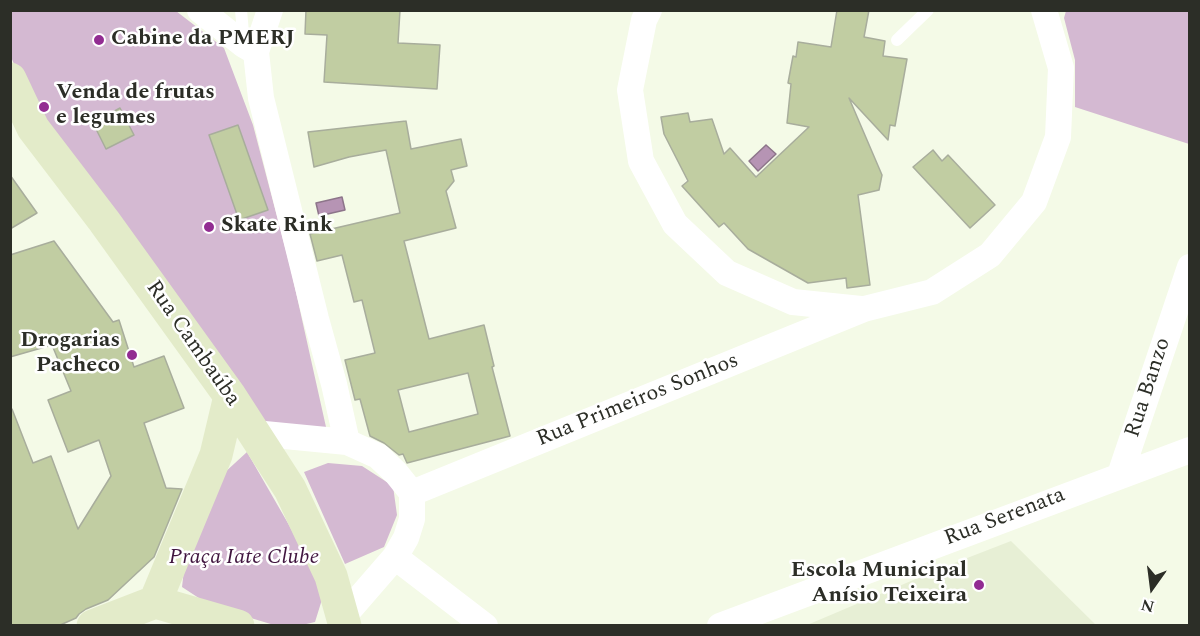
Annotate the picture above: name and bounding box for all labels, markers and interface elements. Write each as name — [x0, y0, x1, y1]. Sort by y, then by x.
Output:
place label: Cabine da PMERJ — [111, 27, 295, 53]
marker: Cabine da PMERJ — [92, 33, 106, 47]
place label: Venda de frutas e legumes — [56, 81, 215, 132]
marker: Venda de frutas e legumes — [37, 100, 51, 114]
place label: Skate Rink — [221, 214, 333, 240]
marker: Skate Rink — [202, 220, 216, 234]
street label: Rua Cambaúba — [139, 276, 245, 412]
place label: Drogarias Pacheco — [20, 329, 120, 380]
street label: Rua Banzo — [1120, 335, 1178, 441]
marker: Drogarias Pacheco — [125, 348, 139, 362]
street label: Rua Primeiros Sonhos — [533, 348, 743, 454]
street label: Rua Serenata — [941, 483, 1069, 553]
park label: Praça Iate Clube — [169, 546, 319, 572]
north arrow — [1122, 558, 1182, 618]
place label: Escola Municipal Anísio Teixeira — [791, 559, 967, 610]
marker: Escola Municipal Anísio Teixeira — [972, 578, 986, 592]
text: N — [1138, 592, 1157, 619]

